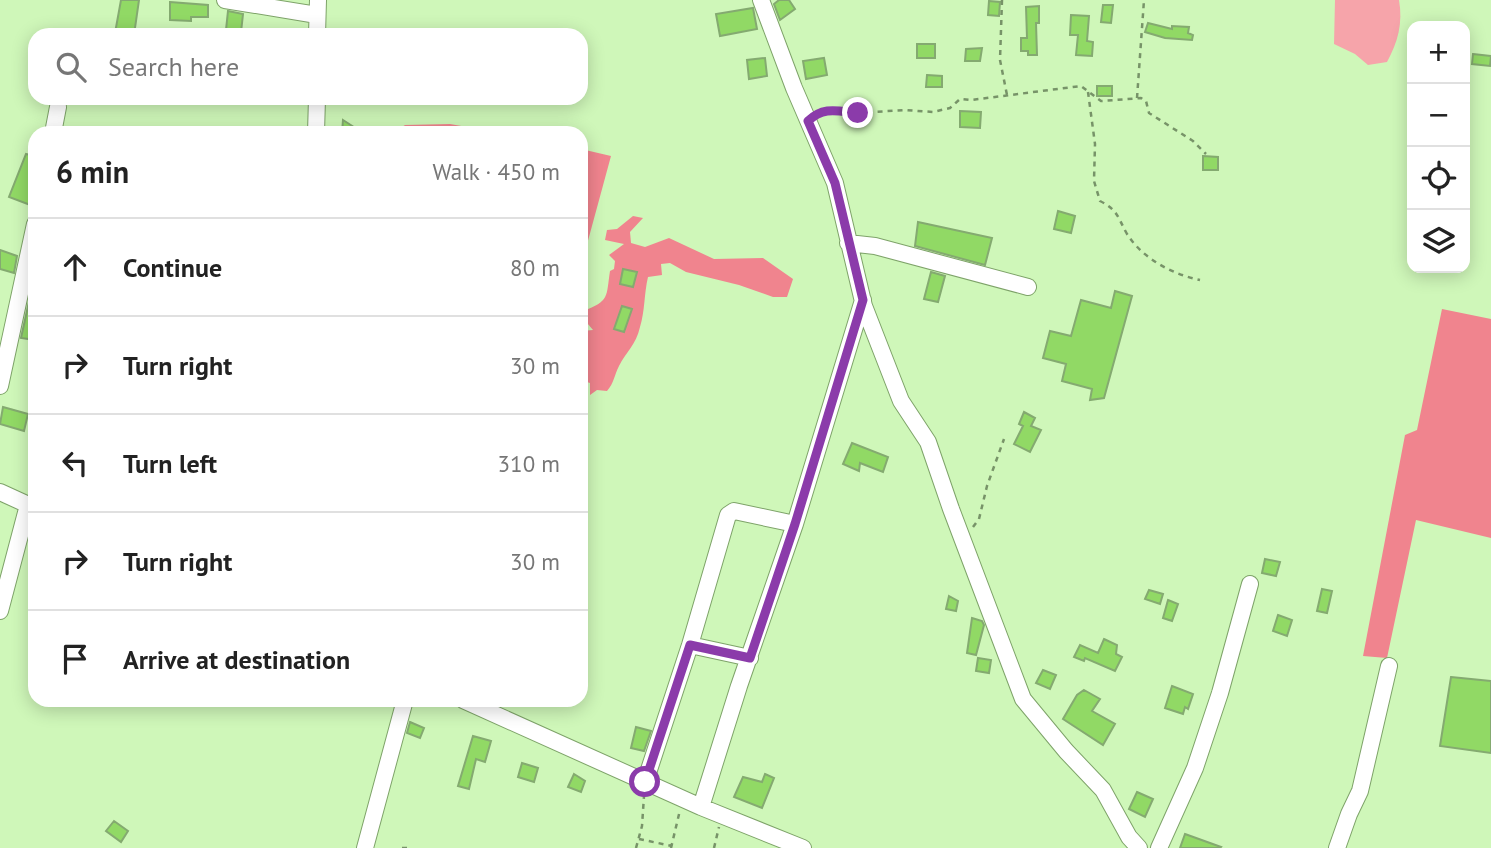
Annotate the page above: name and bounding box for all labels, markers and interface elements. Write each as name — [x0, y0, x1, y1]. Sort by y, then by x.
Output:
map controls — [1407, 21, 1470, 273]
button: + — [1407, 21, 1470, 84]
search box — [28, 28, 588, 105]
icon: search — [52, 48, 90, 86]
text: Search here — [108, 50, 239, 83]
button: − — [1407, 84, 1470, 147]
route end — [842, 97, 873, 128]
button: locate — [1407, 147, 1470, 210]
text: 6 min — [56, 152, 129, 191]
text: Walk · 450 m — [433, 157, 560, 186]
button: layers — [1407, 210, 1470, 273]
icon: ahead — [56, 248, 94, 286]
text: Continue — [123, 251, 222, 284]
text: 80 m — [510, 253, 560, 282]
icon: right — [56, 346, 94, 384]
text: Turn right — [123, 349, 232, 382]
text: 30 m — [510, 351, 560, 380]
icon: left — [56, 444, 94, 482]
text: Turn left — [123, 447, 217, 480]
text: 310 m — [498, 449, 560, 478]
icon: right — [56, 542, 94, 580]
text: Turn right — [123, 545, 232, 578]
text: 30 m — [510, 547, 560, 576]
icon: arrive — [56, 640, 94, 678]
text: Arrive at destination — [123, 643, 350, 676]
route start — [629, 766, 660, 797]

